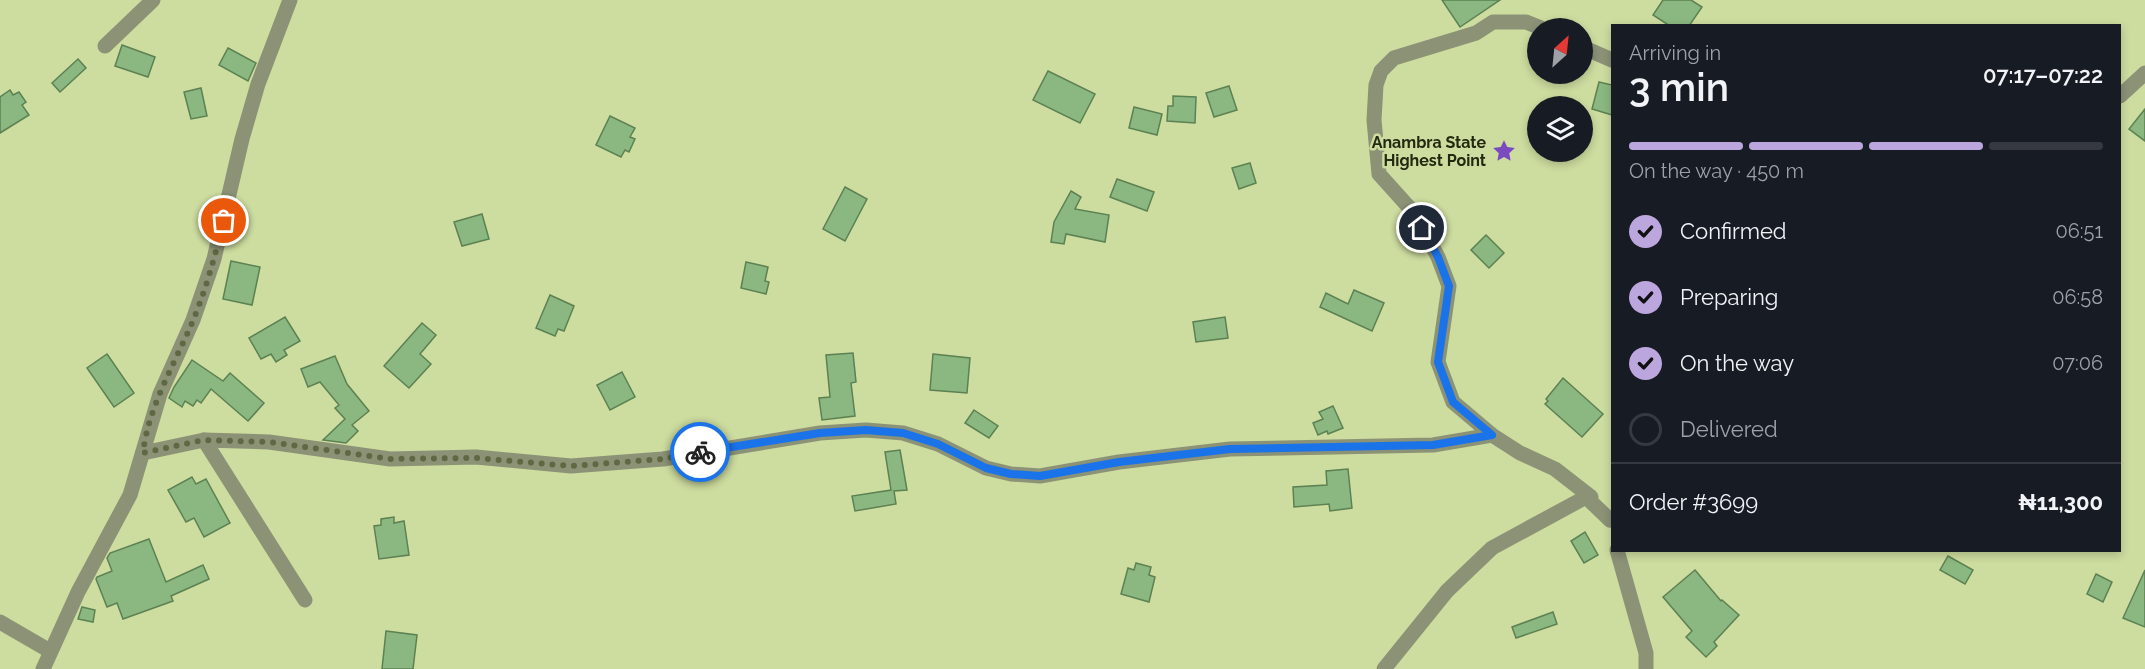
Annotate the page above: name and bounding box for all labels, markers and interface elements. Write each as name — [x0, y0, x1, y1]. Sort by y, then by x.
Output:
north arrow — [1527, 18, 1593, 84]
map controls — [1527, 18, 1593, 162]
text: Arriving in — [1629, 41, 1721, 65]
text: 07:17–07:22 — [1983, 62, 2103, 88]
text: 3 min — [1629, 64, 1729, 110]
button: layers — [1527, 96, 1593, 162]
place label: Anambra State Highest Point — [1372, 133, 1486, 170]
place icon: Anambra State Highest Point — [1491, 138, 1517, 164]
text: On the way · 450 m — [1629, 159, 1804, 183]
pin — [198, 195, 249, 246]
pin — [1396, 202, 1447, 253]
icon: bag — [207, 204, 240, 237]
icon: home — [1405, 211, 1438, 244]
icon: check — [1629, 215, 1662, 248]
text: Confirmed — [1680, 218, 1787, 244]
text: 06:51 — [2055, 219, 2103, 243]
icon: check — [1629, 281, 1662, 314]
text: Preparing — [1680, 284, 1778, 310]
text: 06:58 — [2052, 285, 2103, 309]
icon: check — [1629, 347, 1662, 380]
text: On the way — [1680, 350, 1794, 376]
text: 07:06 — [2052, 351, 2103, 375]
text: Delivered — [1680, 416, 1778, 442]
courier — [670, 422, 730, 482]
icon: bike — [684, 436, 717, 469]
text: Order #3699 — [1629, 489, 1758, 515]
text: ₦11,300 — [2018, 489, 2103, 515]

